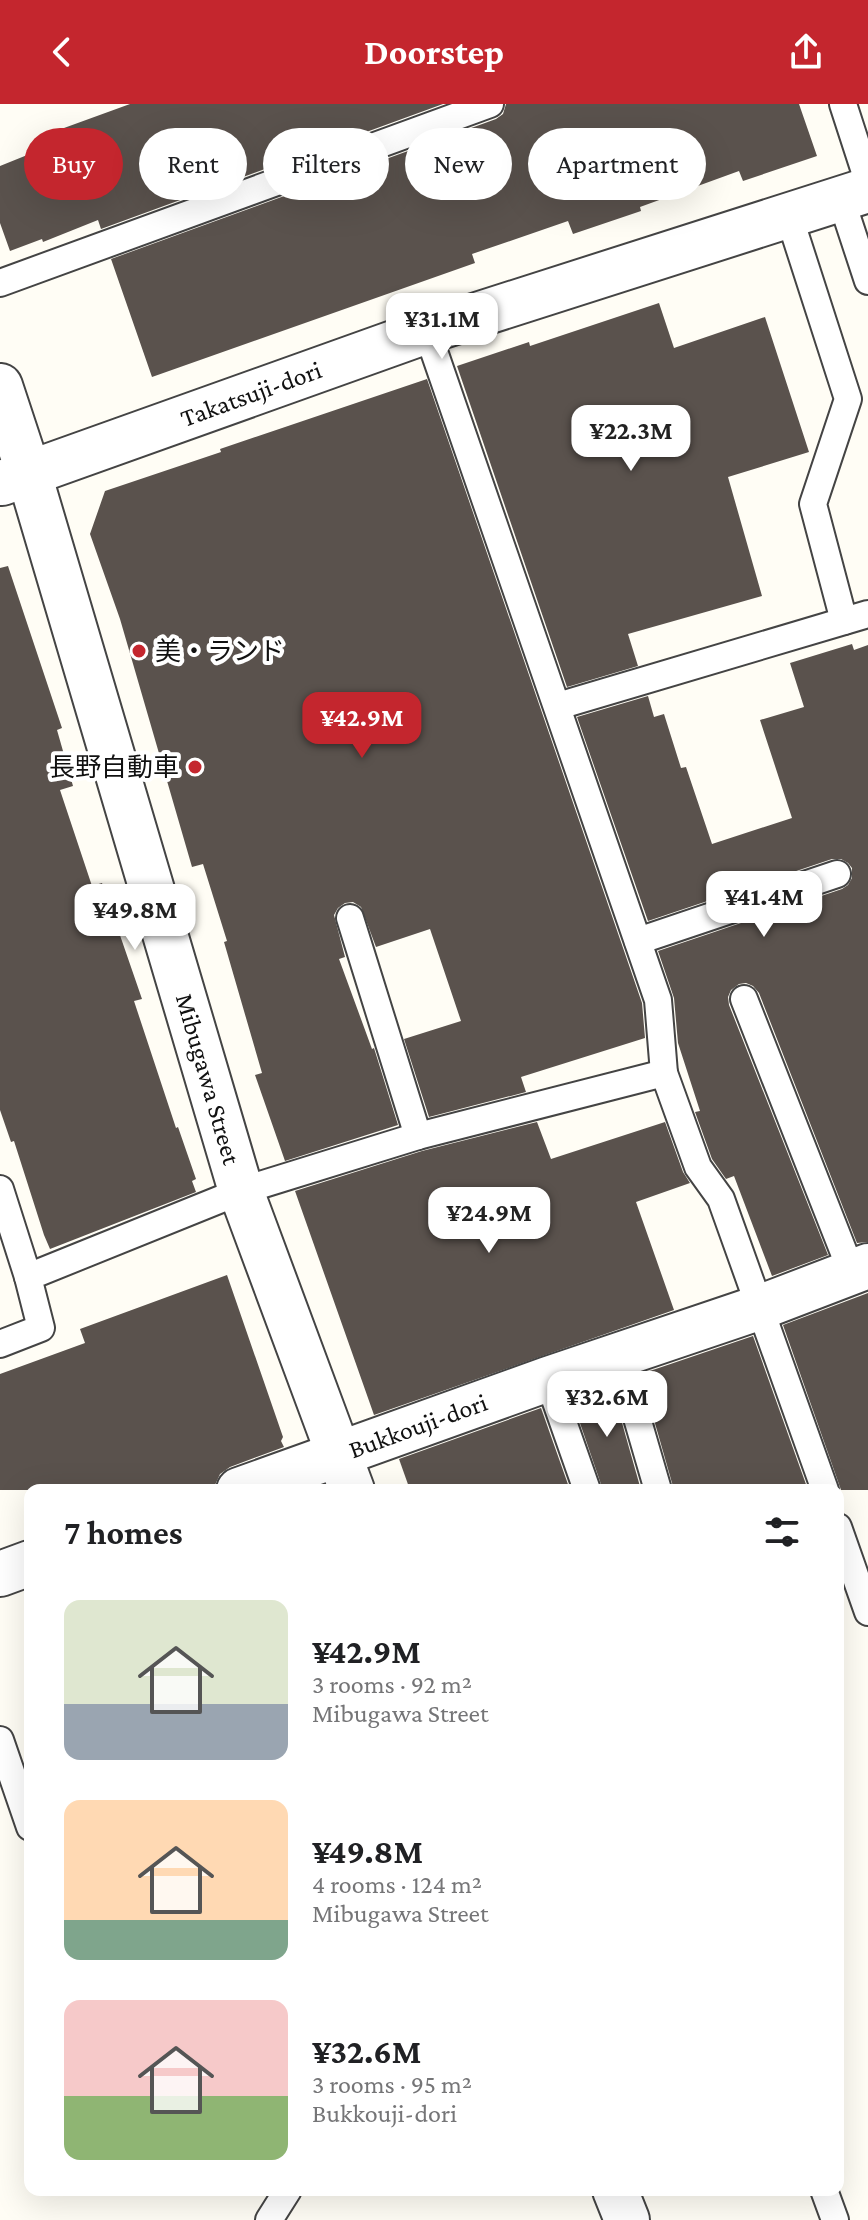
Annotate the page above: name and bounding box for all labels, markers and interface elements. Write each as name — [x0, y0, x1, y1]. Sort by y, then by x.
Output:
icon: back — [40, 30, 84, 74]
icon: share — [784, 30, 828, 74]
text: Doorstep — [364, 32, 504, 72]
chip: Buy — [24, 128, 123, 200]
chip: Rent — [139, 128, 247, 200]
chip: Filters — [263, 128, 389, 200]
chip: New — [405, 128, 512, 200]
chip: Apartment — [528, 128, 706, 200]
pin: ¥31.1M — [377, 293, 507, 361]
text: ¥31.1M — [404, 304, 480, 333]
street label: Takatsuji-dori — [177, 355, 326, 433]
pin: ¥22.3M — [566, 405, 696, 473]
text: ¥22.3M — [589, 416, 673, 445]
place label: 美・ランド — [155, 637, 285, 666]
marker: 美・ランド — [130, 642, 148, 660]
pin: ¥42.9M — [297, 692, 427, 760]
text: ¥42.9M — [320, 703, 404, 732]
place label: 長野自動車 — [49, 753, 179, 782]
marker: 長野自動車 — [186, 758, 204, 776]
pin: ¥41.4M — [699, 871, 829, 939]
text: ¥41.4M — [724, 882, 804, 911]
pin: ¥49.8M — [70, 884, 200, 952]
text: ¥49.8M — [93, 895, 177, 924]
street label: Mibugawa Street — [170, 990, 246, 1168]
pin: ¥24.9M — [424, 1187, 554, 1255]
text: ¥24.9M — [446, 1198, 532, 1227]
pin: ¥32.6M — [542, 1371, 672, 1439]
text: ¥32.6M — [565, 1382, 649, 1411]
street label: Bukkouji-dori — [345, 1388, 491, 1464]
icon: filters — [760, 1510, 804, 1554]
text: 7 homes — [64, 1514, 183, 1551]
icon: home — [128, 1632, 224, 1728]
text: ¥42.9M — [312, 1633, 421, 1670]
text: 3 rooms · 92 m² — [312, 1670, 472, 1699]
text: Mibugawa Street — [312, 1699, 489, 1728]
icon: home — [128, 1832, 224, 1928]
text: ¥49.8M — [312, 1833, 423, 1870]
text: 4 rooms · 124 m² — [312, 1870, 482, 1899]
text: Mibugawa Street — [312, 1899, 489, 1928]
icon: home — [128, 2032, 224, 2128]
text: ¥32.6M — [312, 2033, 421, 2070]
text: 3 rooms · 95 m² — [312, 2070, 472, 2099]
text: Bukkouji-dori — [312, 2099, 457, 2128]

